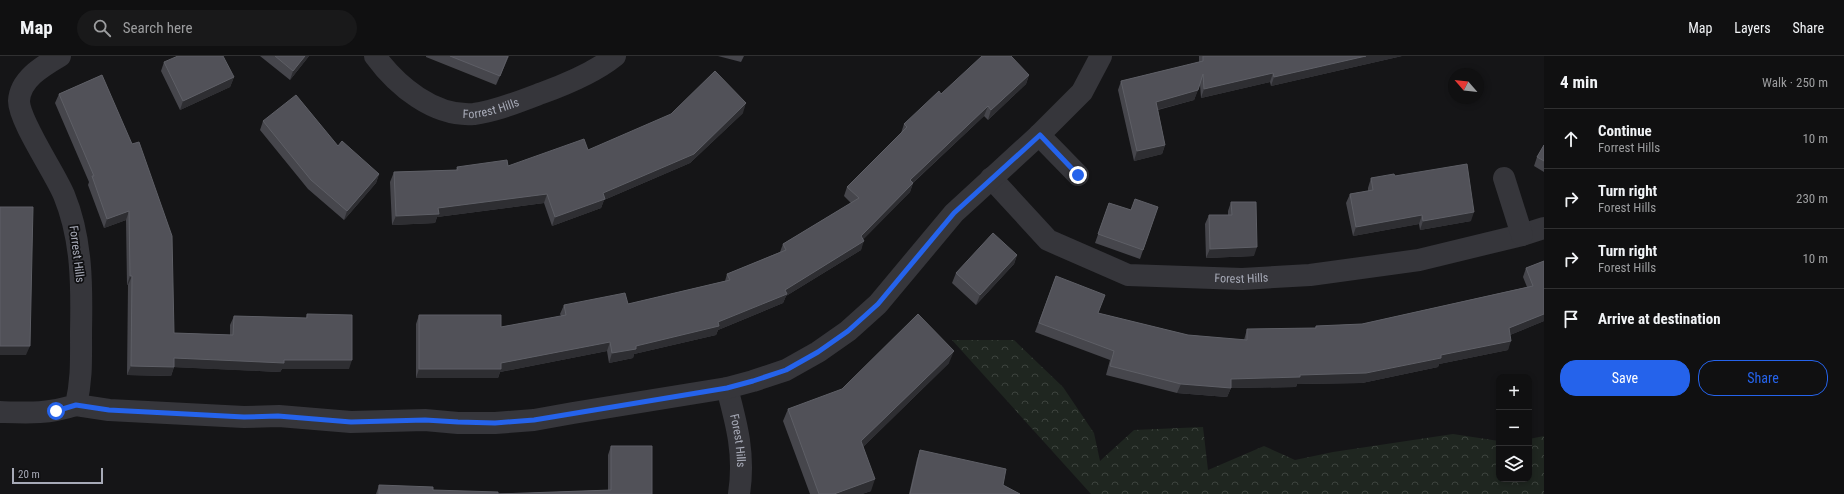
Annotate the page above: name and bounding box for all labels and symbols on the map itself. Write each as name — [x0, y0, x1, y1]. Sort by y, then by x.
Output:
north arrow — [1448, 68, 1484, 104]
street label: Forrest Hills — [462, 95, 521, 121]
route end — [1069, 166, 1087, 184]
street label: Forrest Hills — [67, 225, 87, 283]
street label: Forest Hills — [1214, 270, 1269, 286]
route start — [47, 402, 65, 420]
street label: Forest Hills — [727, 413, 748, 468]
scale bar — [12, 466, 103, 485]

